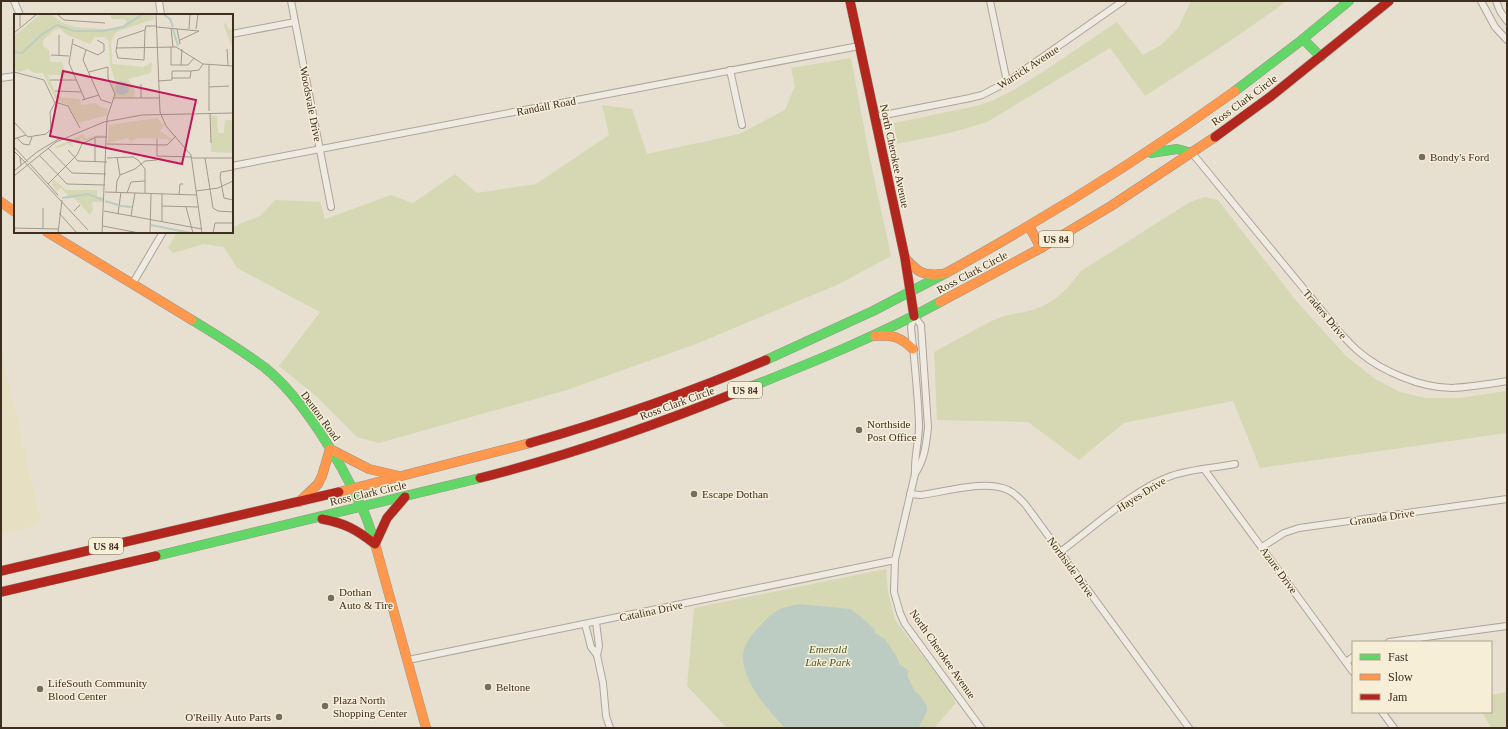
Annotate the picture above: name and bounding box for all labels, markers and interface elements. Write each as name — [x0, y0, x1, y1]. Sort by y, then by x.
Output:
inset map — [14, 14, 233, 233]
street label: Warrick Avenue — [995, 43, 1061, 91]
street label: Woodsvale Drive — [298, 65, 324, 143]
street label: Ross Clark Circle — [1209, 72, 1279, 128]
street label: Randall Road — [515, 94, 577, 118]
street label: North Cherokee Avenue — [878, 103, 912, 209]
place label: Bondy's Ford — [1430, 151, 1490, 163]
marker: Bondy's Ford — [1417, 152, 1427, 162]
road number: US 84 — [1039, 231, 1073, 247]
street label: Ross Clark Circle — [935, 248, 1009, 296]
street label: Traders Drive — [1301, 287, 1349, 341]
road number: US 84 — [728, 382, 762, 398]
street label: Ross Clark Circle — [638, 384, 716, 422]
street label: Denton Road — [299, 389, 343, 444]
place label: Northside Post Office — [867, 418, 917, 443]
marker: Northside Post Office — [854, 425, 864, 435]
street label: Hayes Drive — [1114, 474, 1168, 514]
street label: Ross Clark Circle — [329, 478, 408, 508]
place label: Escape Dothan — [702, 488, 769, 500]
marker: Escape Dothan — [689, 489, 699, 499]
street label: Granada Drive — [1349, 507, 1415, 527]
street label: Northside Drive — [1045, 535, 1097, 599]
road number: US 84 — [89, 538, 123, 554]
street label: Azure Drive — [1258, 544, 1300, 596]
place label: Dothan Auto & Tire — [339, 586, 393, 611]
marker: Dothan Auto & Tire — [326, 593, 336, 603]
street label: Catalina Drive — [618, 598, 684, 624]
street label: North Cherokee Avenue — [908, 607, 978, 701]
legend — [1352, 641, 1492, 713]
park label: Emerald Lake Park — [804, 643, 852, 668]
text: Fast — [1388, 650, 1409, 664]
text: Slow — [1388, 670, 1413, 684]
place label: LifeSouth Community Blood Center — [48, 677, 148, 702]
place label: Beltone — [496, 681, 530, 693]
marker: Beltone — [483, 682, 493, 692]
marker: LifeSouth Community Blood Center — [35, 684, 45, 694]
text: Jam — [1388, 690, 1408, 704]
place label: Plaza North Shopping Center — [333, 694, 408, 719]
marker: Plaza North Shopping Center — [320, 701, 330, 711]
place label: O'Reilly Auto Parts — [185, 711, 271, 723]
marker: O'Reilly Auto Parts — [274, 712, 284, 722]

